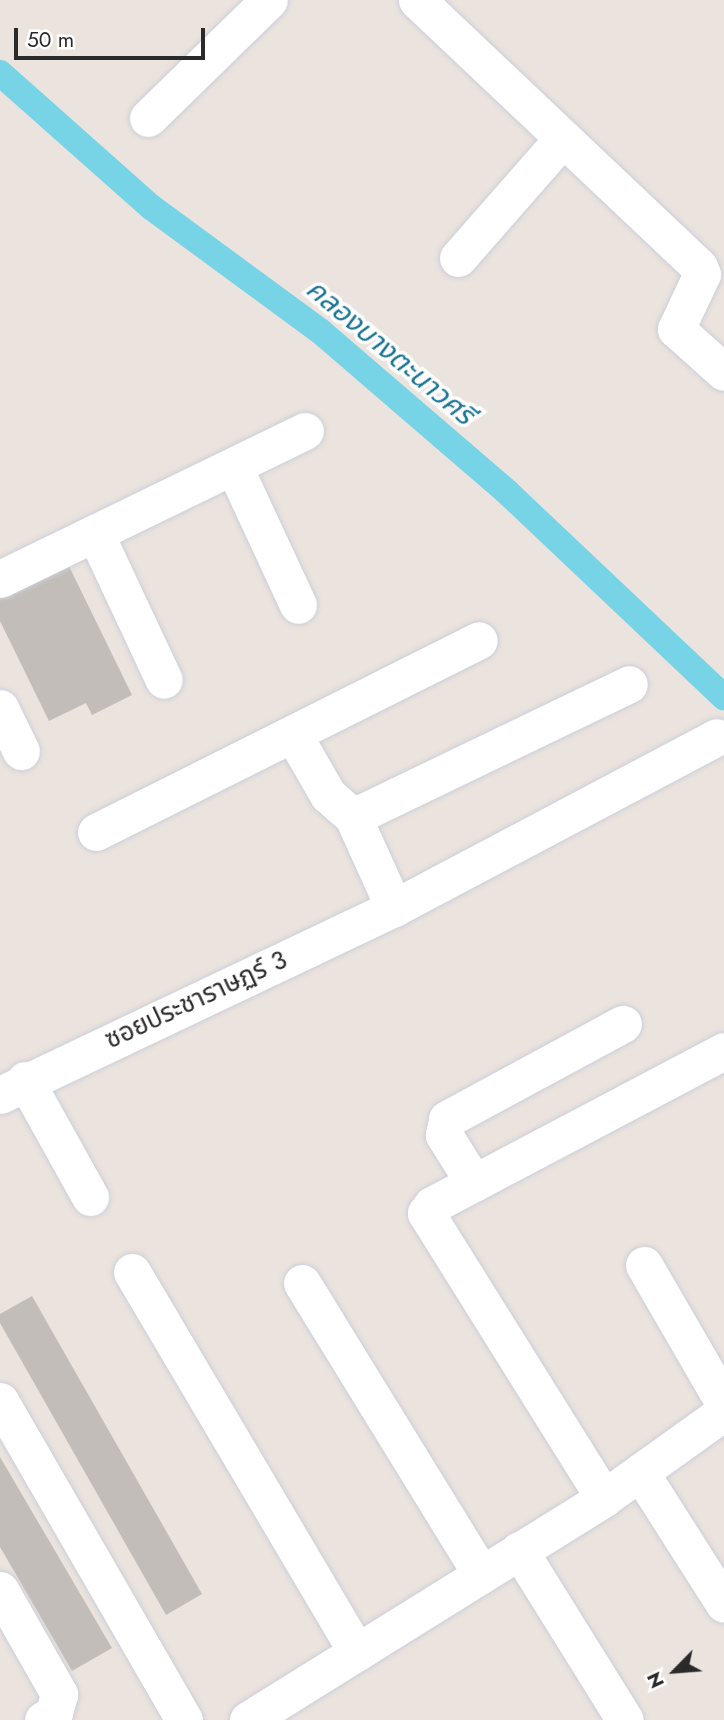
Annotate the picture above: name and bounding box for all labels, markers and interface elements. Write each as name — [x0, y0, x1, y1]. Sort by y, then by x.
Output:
scale bar — [18, 14, 208, 58]
text: 50 m — [27, 25, 74, 55]
water label: คลองบางตะนาวศรี — [299, 272, 481, 432]
street label: ซอยประชาราษฏร์ 3 — [100, 944, 292, 1056]
north arrow — [640, 1636, 710, 1706]
text: N — [640, 1668, 671, 1693]

